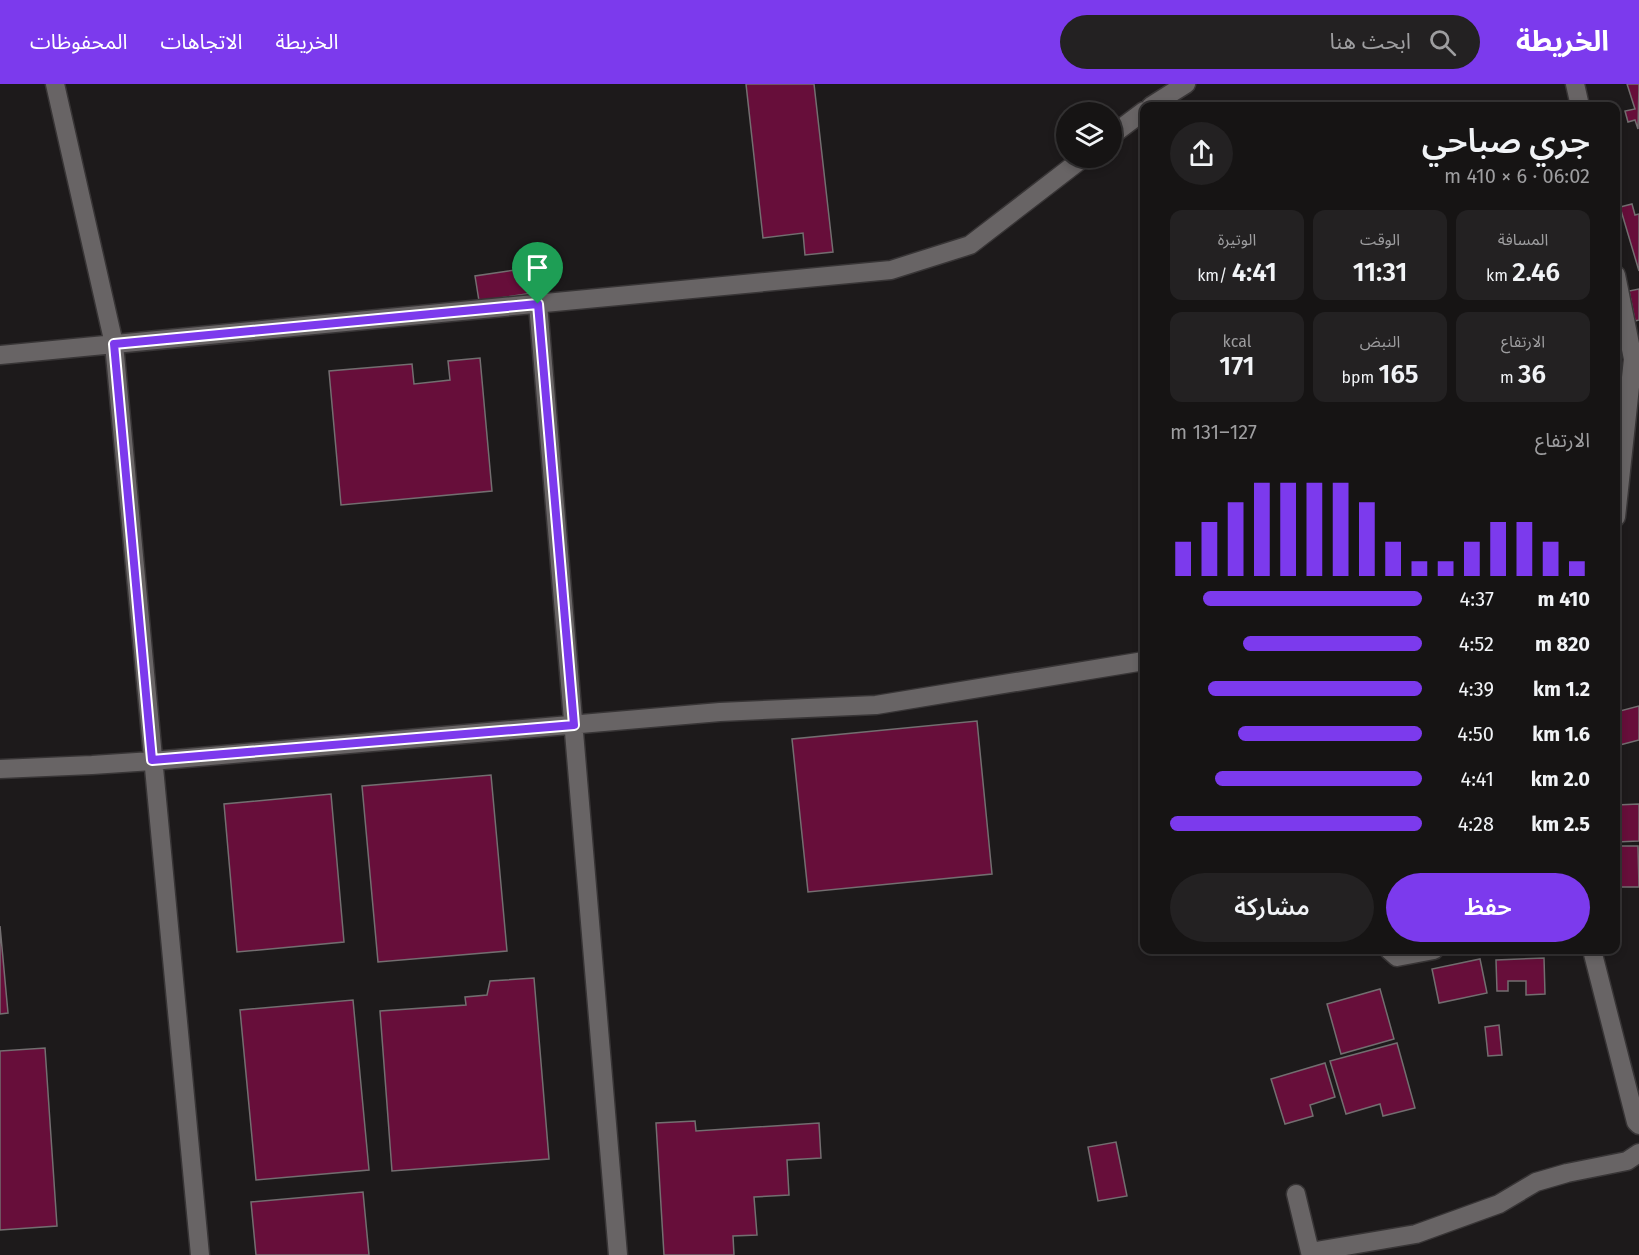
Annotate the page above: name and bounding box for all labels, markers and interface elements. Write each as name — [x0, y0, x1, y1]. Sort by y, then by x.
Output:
search box — [1060, 15, 1480, 69]
text: الخريطة — [1516, 25, 1609, 58]
icon: search — [1426, 26, 1459, 59]
text: ابحث هنا — [1329, 28, 1411, 55]
text: المحفوظات — [30, 29, 127, 55]
text: الاتجاهات — [160, 29, 242, 55]
text: الخريطة — [275, 29, 338, 55]
map controls — [1056, 102, 1122, 168]
button: layers — [1056, 102, 1122, 168]
text: جري صباحي — [1422, 121, 1590, 161]
button: share — [1170, 122, 1233, 185]
text: 06:02 · 6 × 410 m — [1444, 164, 1590, 188]
text: الوتيرة — [1218, 230, 1256, 249]
text: الوقت — [1360, 230, 1400, 249]
text: المسافة — [1498, 230, 1548, 249]
pin — [512, 242, 563, 304]
icon: arrive — [521, 251, 554, 284]
text: 4:41 — [1232, 257, 1277, 288]
text: 11:31 — [1353, 257, 1407, 288]
text: 2.46 — [1512, 257, 1560, 288]
text: /km — [1197, 266, 1232, 285]
text: km — [1486, 266, 1512, 285]
text: kcal — [1223, 332, 1251, 351]
text: النبض — [1360, 332, 1400, 351]
text: الارتفاع — [1501, 332, 1545, 351]
text: 171 — [1219, 351, 1255, 382]
text: 165 — [1379, 359, 1418, 390]
text: 36 — [1518, 359, 1546, 390]
text: bpm — [1342, 368, 1379, 387]
text: m — [1500, 368, 1518, 387]
text: 127–131 m — [1170, 420, 1257, 444]
text: الارتفاع — [1535, 428, 1590, 452]
text: 4:37 — [1460, 587, 1494, 611]
text: 410 m — [1538, 587, 1590, 611]
text: 4:52 — [1459, 632, 1494, 656]
text: 820 m — [1535, 632, 1590, 656]
text: 4:39 — [1458, 677, 1494, 701]
text: 1.2 km — [1533, 677, 1590, 701]
text: 4:50 — [1457, 722, 1494, 746]
text: 1.6 km — [1532, 722, 1590, 746]
text: 4:41 — [1461, 767, 1494, 791]
text: 2.0 km — [1531, 767, 1590, 791]
text: 4:28 — [1458, 812, 1494, 836]
text: 2.5 km — [1531, 812, 1590, 836]
button: مشاركة — [1170, 873, 1374, 942]
button: حفظ — [1386, 873, 1590, 942]

